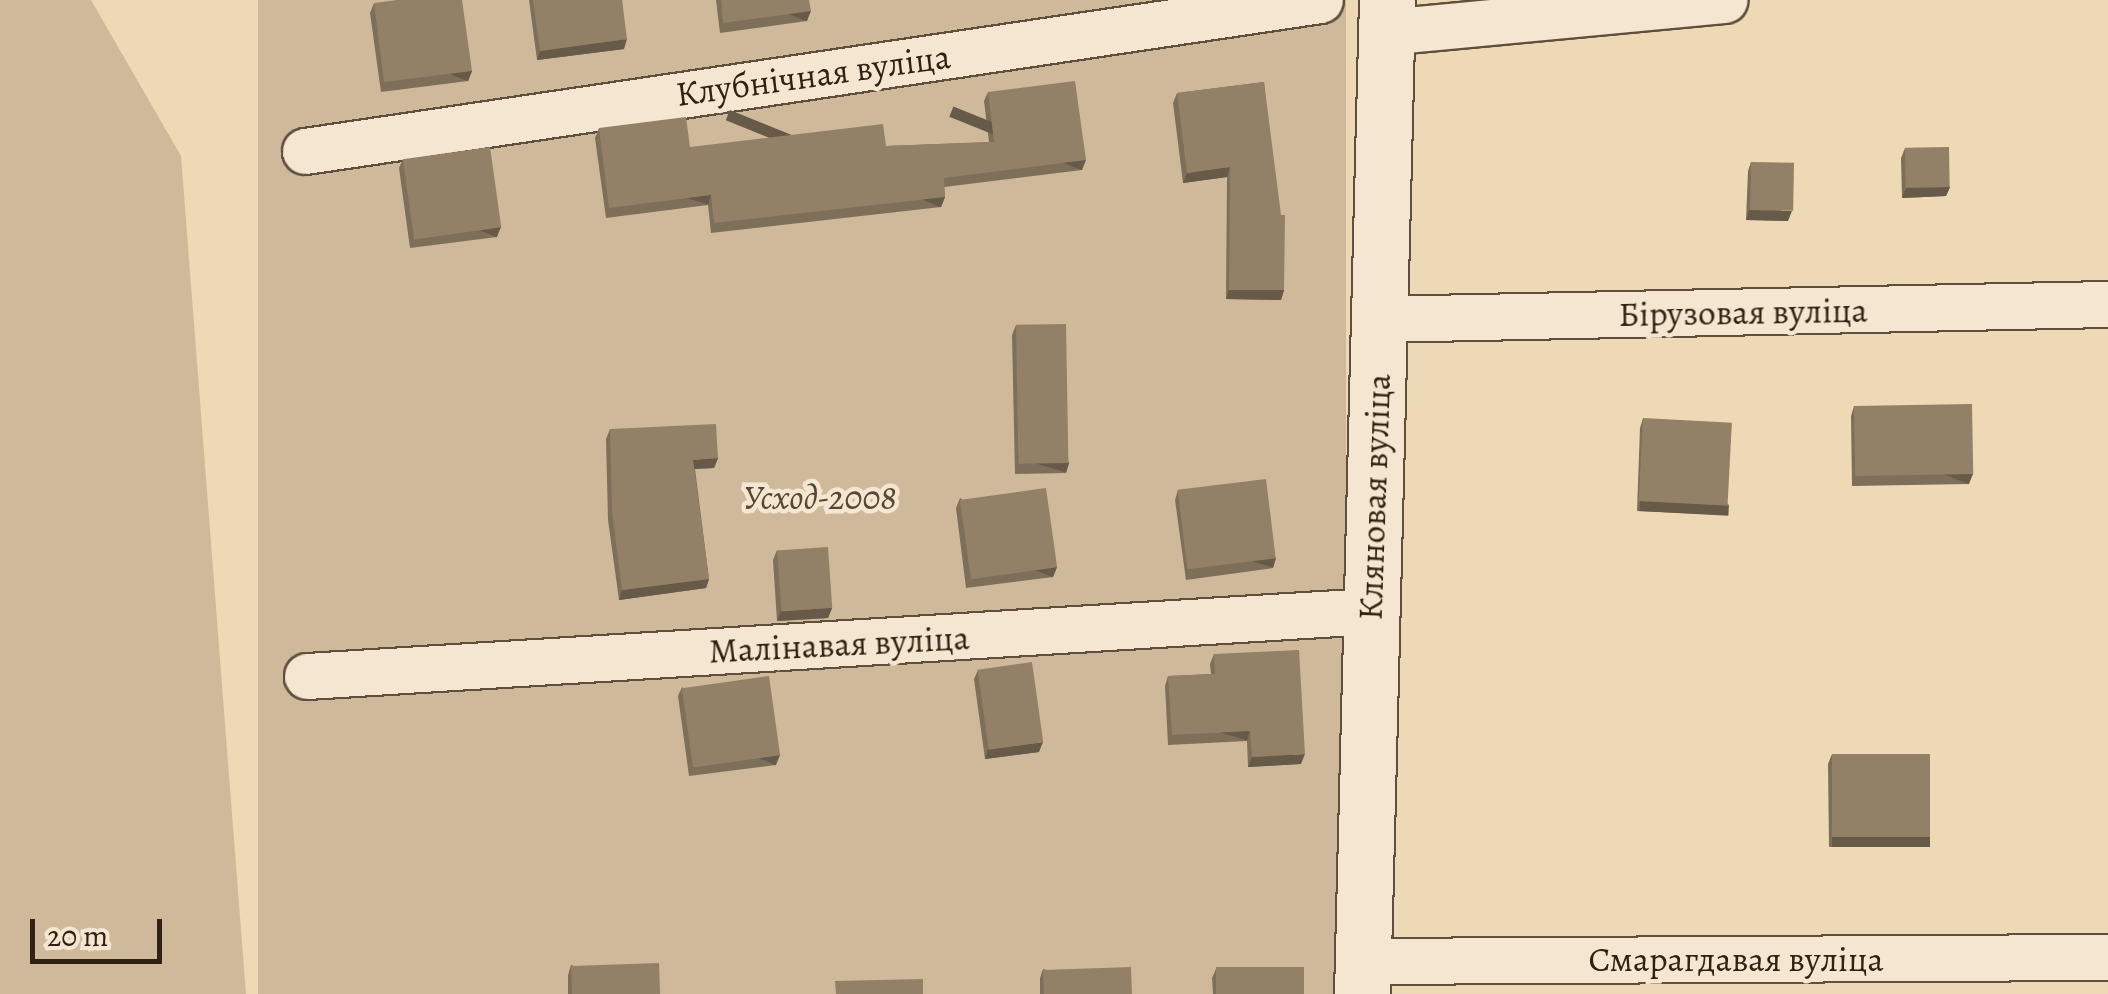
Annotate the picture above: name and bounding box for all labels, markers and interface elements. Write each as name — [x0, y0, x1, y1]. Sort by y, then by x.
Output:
street label: Клубнічная вуліца — [673, 35, 953, 115]
street label: Бірузовая вуліца — [1618, 289, 1868, 335]
street label: Кляновая вуліца — [1349, 373, 1399, 621]
park label: Усход-2008 — [743, 476, 897, 518]
street label: Малінавая вуліца — [708, 616, 970, 672]
scale bar — [35, 899, 168, 961]
text: 20 m — [47, 916, 108, 956]
street label: Смарагдавая вуліца — [1588, 938, 1884, 980]

